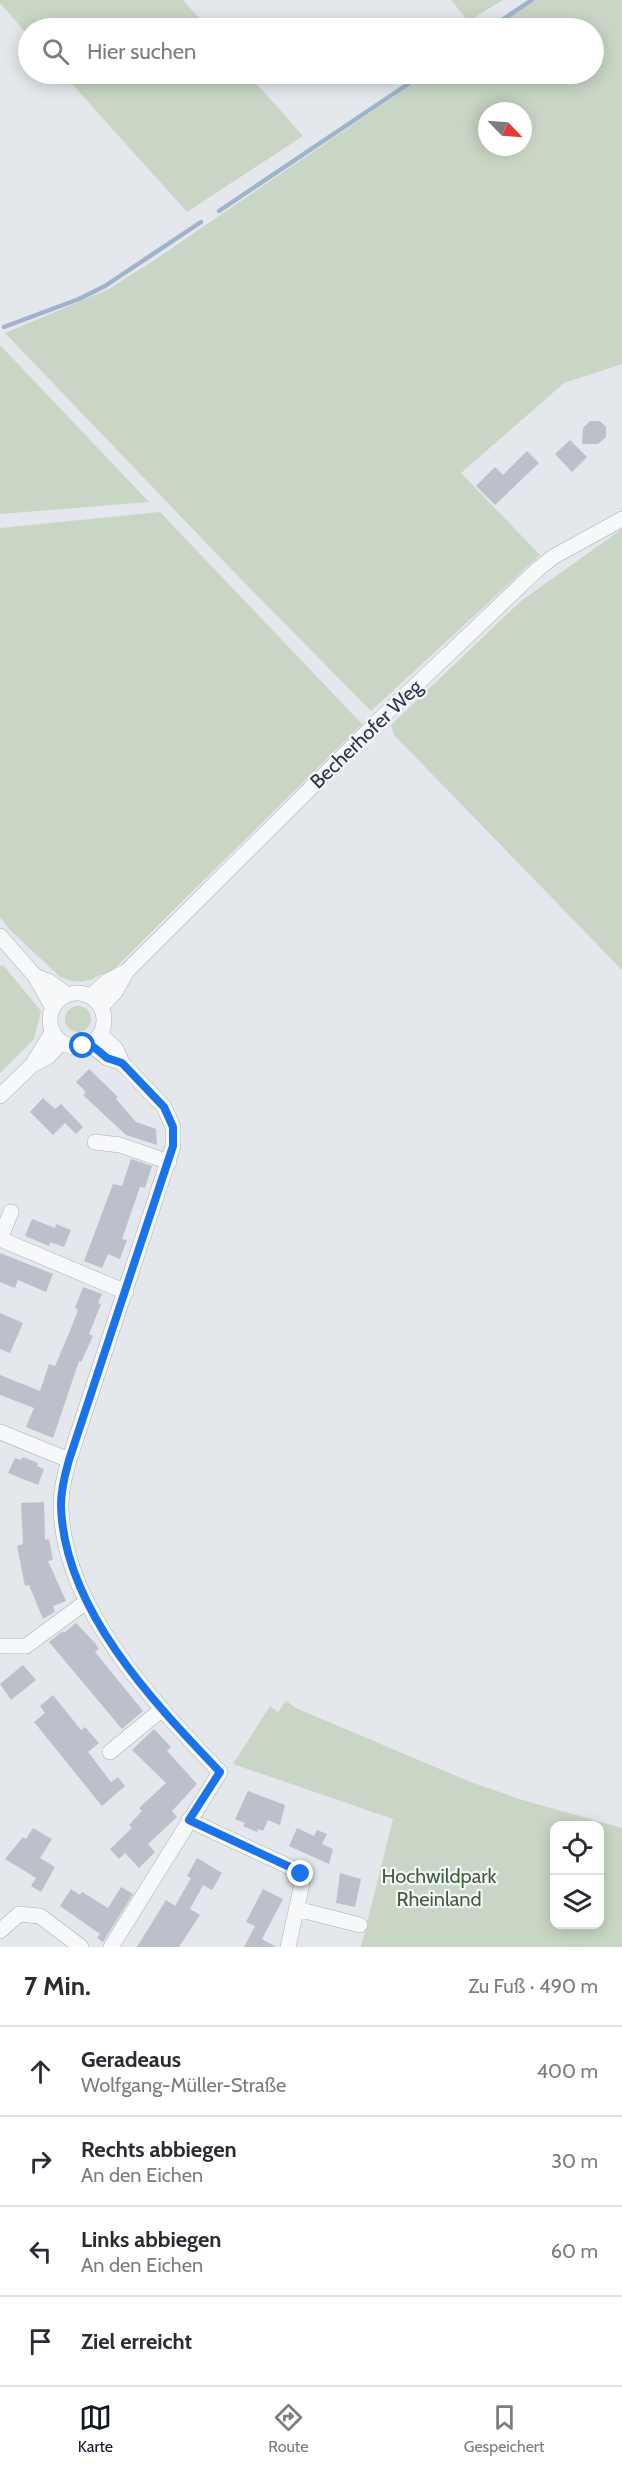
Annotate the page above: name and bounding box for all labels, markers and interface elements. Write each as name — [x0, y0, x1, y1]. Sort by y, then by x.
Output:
search box — [18, 18, 604, 84]
icon: search — [39, 35, 72, 68]
text: Hier suchen — [87, 38, 196, 65]
north arrow — [478, 102, 532, 156]
street label: Becherhofer Weg — [305, 674, 428, 793]
route start — [69, 1032, 95, 1058]
map controls — [550, 1821, 604, 1929]
button: locate — [550, 1821, 604, 1875]
route end — [287, 1860, 313, 1886]
park label: Hochwildpark Rheinland — [381, 1864, 497, 1911]
button: layers — [550, 1875, 604, 1929]
text: 7 Min. — [24, 1970, 91, 2002]
text: Zu Fuß · 490 m — [468, 1974, 598, 1998]
text: Geradeaus — [81, 2046, 181, 2073]
icon: ahead — [24, 2055, 57, 2088]
text: 400 m — [536, 2059, 598, 2083]
text: Wolfgang-Müller-Straße — [81, 2073, 286, 2097]
text: Rechts abbiegen — [81, 2136, 237, 2163]
icon: right — [24, 2145, 57, 2178]
text: 30 m — [551, 2149, 598, 2173]
text: An den Eichen — [81, 2163, 203, 2187]
text: Links abbiegen — [81, 2226, 221, 2253]
icon: left — [24, 2235, 57, 2268]
text: 60 m — [551, 2239, 598, 2263]
text: An den Eichen — [81, 2253, 203, 2277]
icon: arrive — [24, 2325, 57, 2358]
text: Ziel erreicht — [81, 2328, 192, 2355]
tab: Karte — [78, 2401, 113, 2456]
tab: Route — [268, 2401, 308, 2456]
tab: Gespeichert — [464, 2401, 544, 2456]

